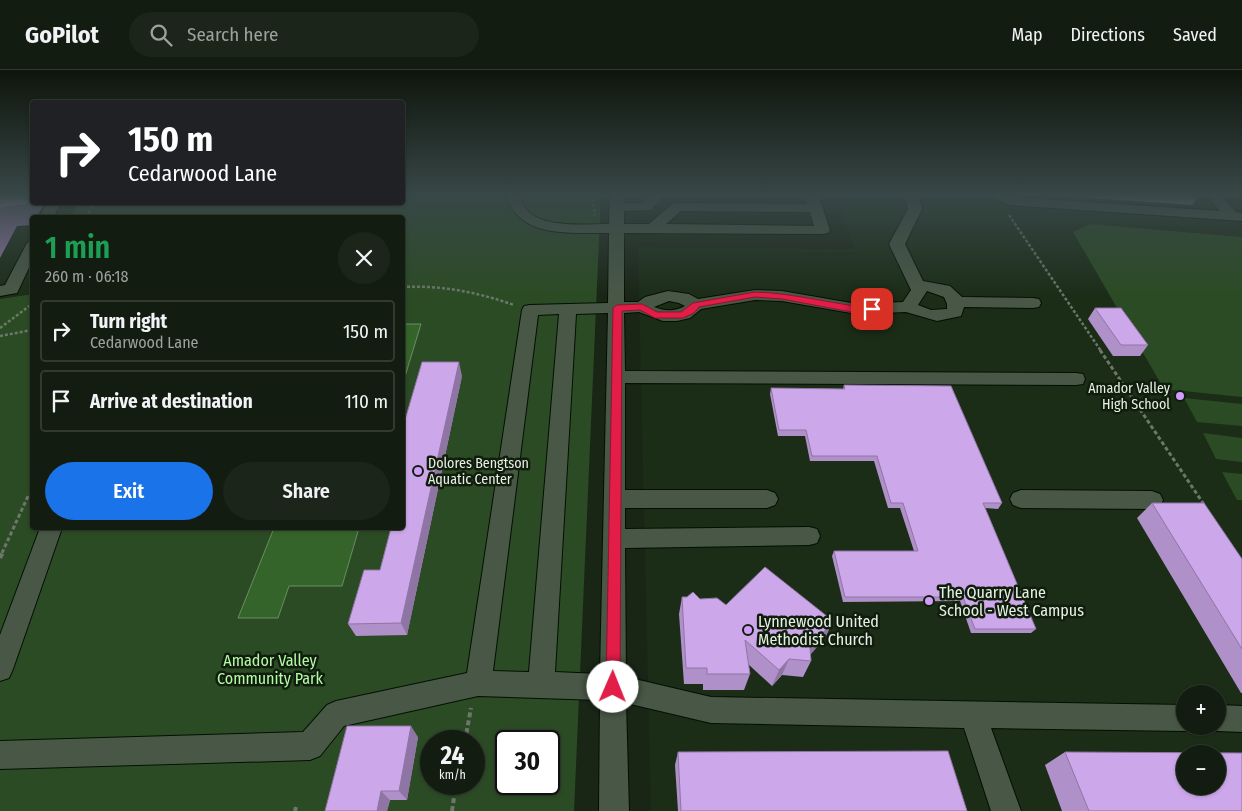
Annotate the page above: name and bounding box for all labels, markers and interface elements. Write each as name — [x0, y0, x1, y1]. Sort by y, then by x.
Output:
search box — [129, 12, 479, 57]
text: GoPilot — [25, 21, 99, 49]
icon: search — [147, 21, 175, 49]
text: Search here — [187, 23, 279, 46]
text: Map — [1011, 24, 1043, 46]
text: Directions — [1071, 24, 1145, 46]
text: Saved — [1173, 24, 1217, 46]
text: 150 m — [128, 118, 213, 160]
icon: right — [45, 120, 110, 185]
text: Cedarwood Lane — [128, 160, 277, 187]
text: 1 min — [45, 230, 110, 266]
button: close — [338, 232, 390, 284]
text: 260 m · 06:18 — [45, 267, 129, 286]
pin — [851, 288, 893, 330]
icon: arrive — [858, 295, 886, 323]
text: Turn right — [90, 310, 167, 333]
icon: right — [47, 317, 75, 345]
text: 150 m — [343, 320, 388, 343]
text: Cedarwood Lane — [90, 333, 199, 352]
place label: Amador Valley High School — [1088, 380, 1171, 413]
icon: arrive — [47, 387, 75, 415]
text: Arrive at destination — [90, 390, 253, 413]
text: 110 m — [344, 390, 388, 413]
marker: Amador Valley High School — [1174, 390, 1186, 402]
place label: Dolores Bengtson Aquatic Center — [428, 455, 529, 488]
button: Exit — [45, 462, 213, 520]
button: Share — [223, 462, 390, 520]
marker: Dolores Bengtson Aquatic Center — [412, 465, 424, 477]
place label: The Quarry Lane School - West Campus — [939, 583, 1084, 620]
marker: The Quarry Lane School - West Campus — [923, 595, 935, 607]
place label: Lynnewood United Methodist Church — [758, 612, 879, 649]
marker: Lynnewood United Methodist Church — [742, 624, 754, 636]
park label: Amador Valley Community Park — [217, 651, 324, 688]
position arrow — [586, 660, 638, 712]
map controls — [1176, 685, 1226, 795]
button: + — [1176, 685, 1226, 735]
speed limit sign: 30 — [495, 730, 560, 795]
text: 24 — [441, 741, 464, 771]
button: − — [1176, 745, 1226, 795]
text: km/h — [439, 768, 466, 782]

